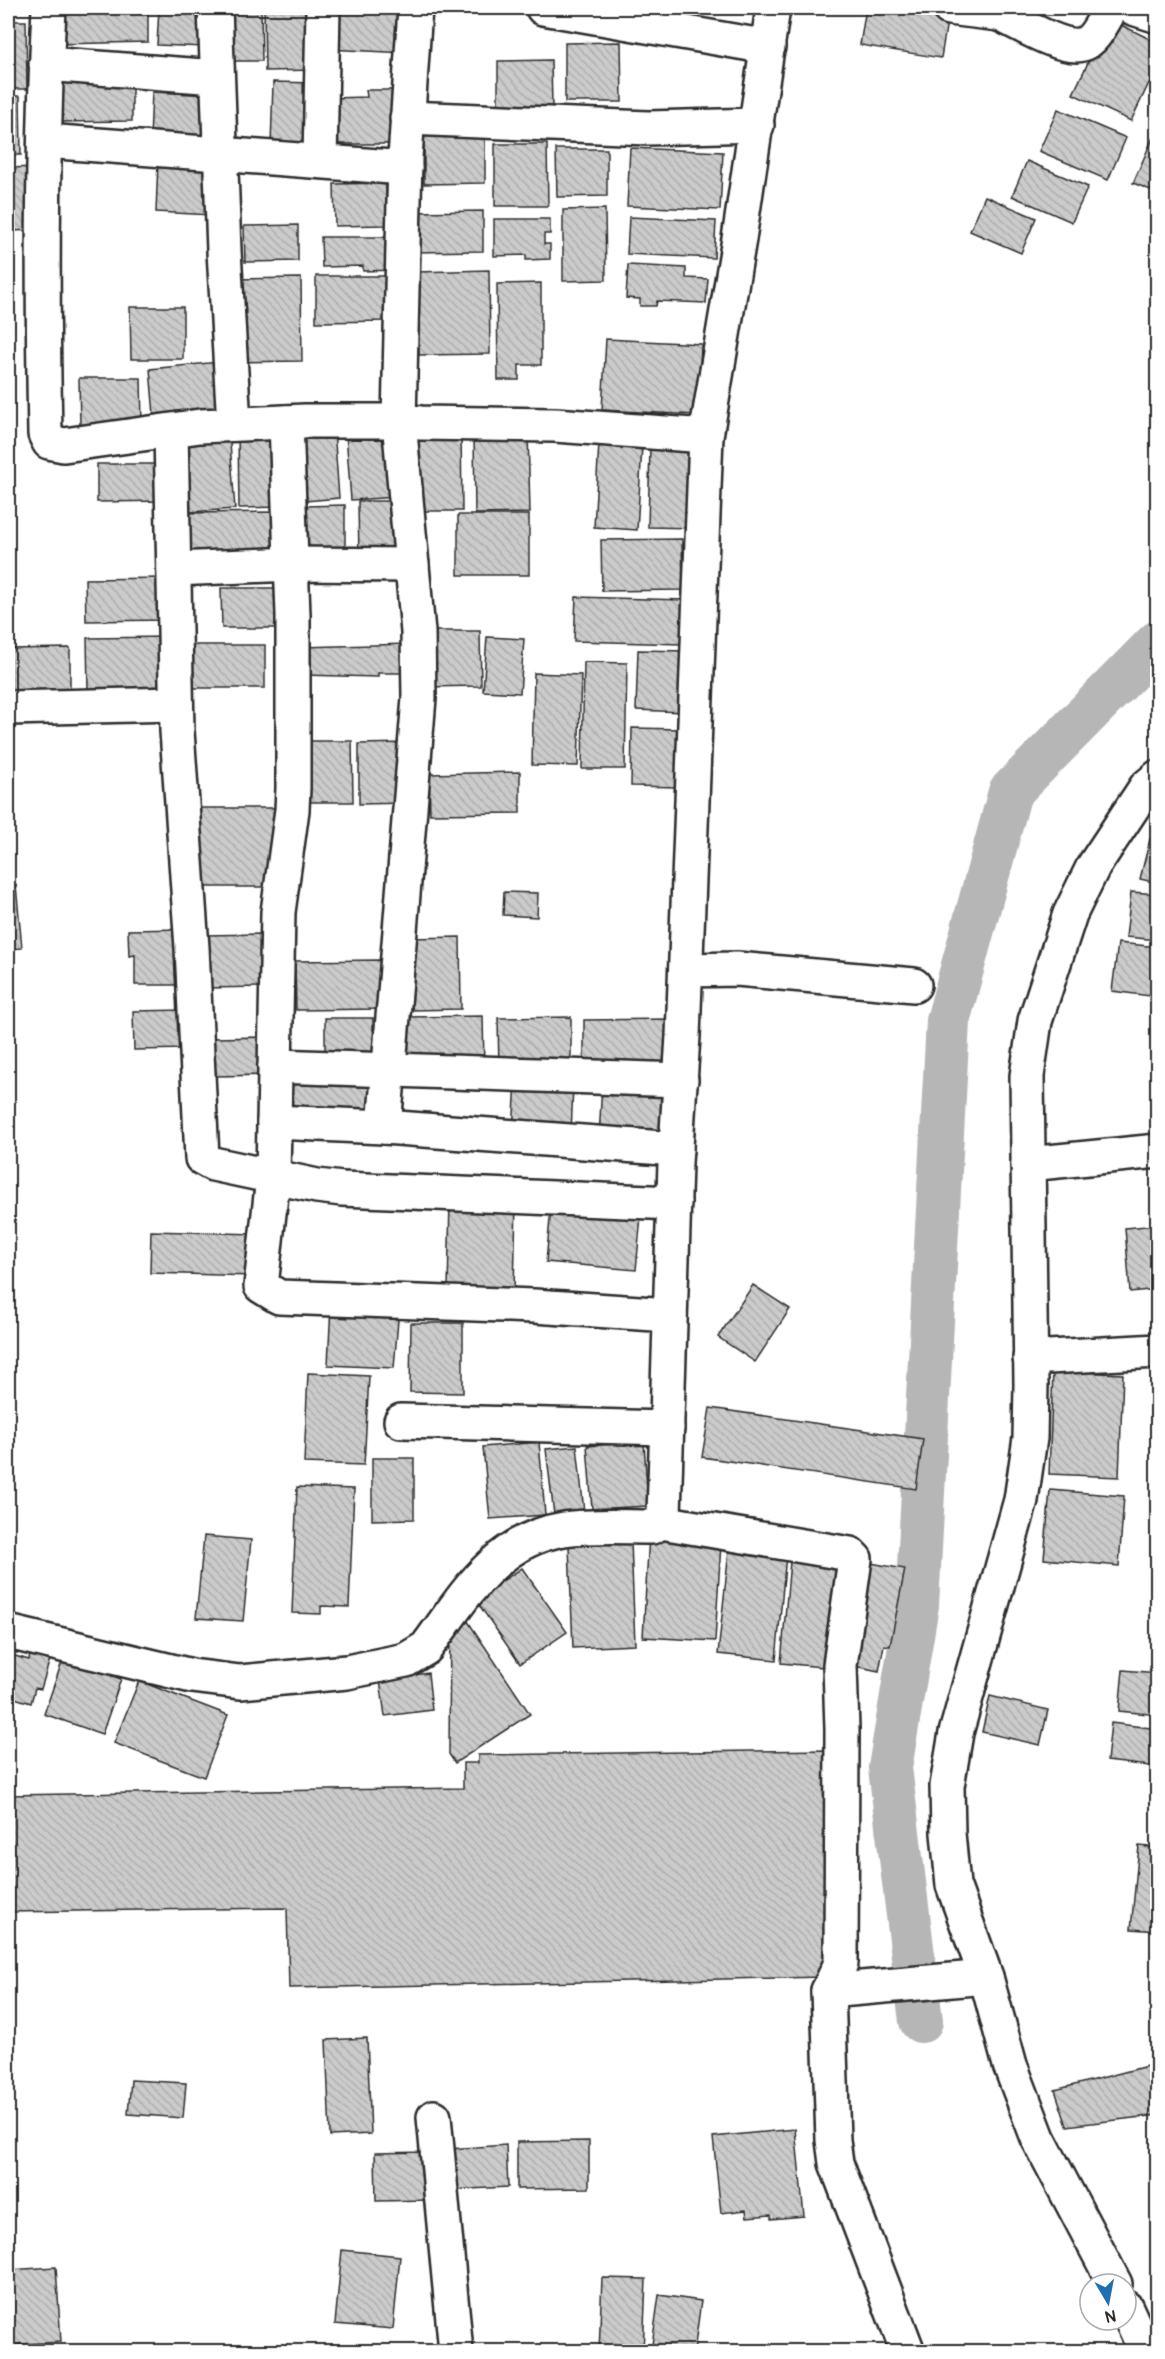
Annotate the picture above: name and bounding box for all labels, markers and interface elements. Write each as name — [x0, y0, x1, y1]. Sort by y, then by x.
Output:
north arrow — [1078, 2272, 1138, 2332]
text: N — [1103, 2305, 1117, 2327]

